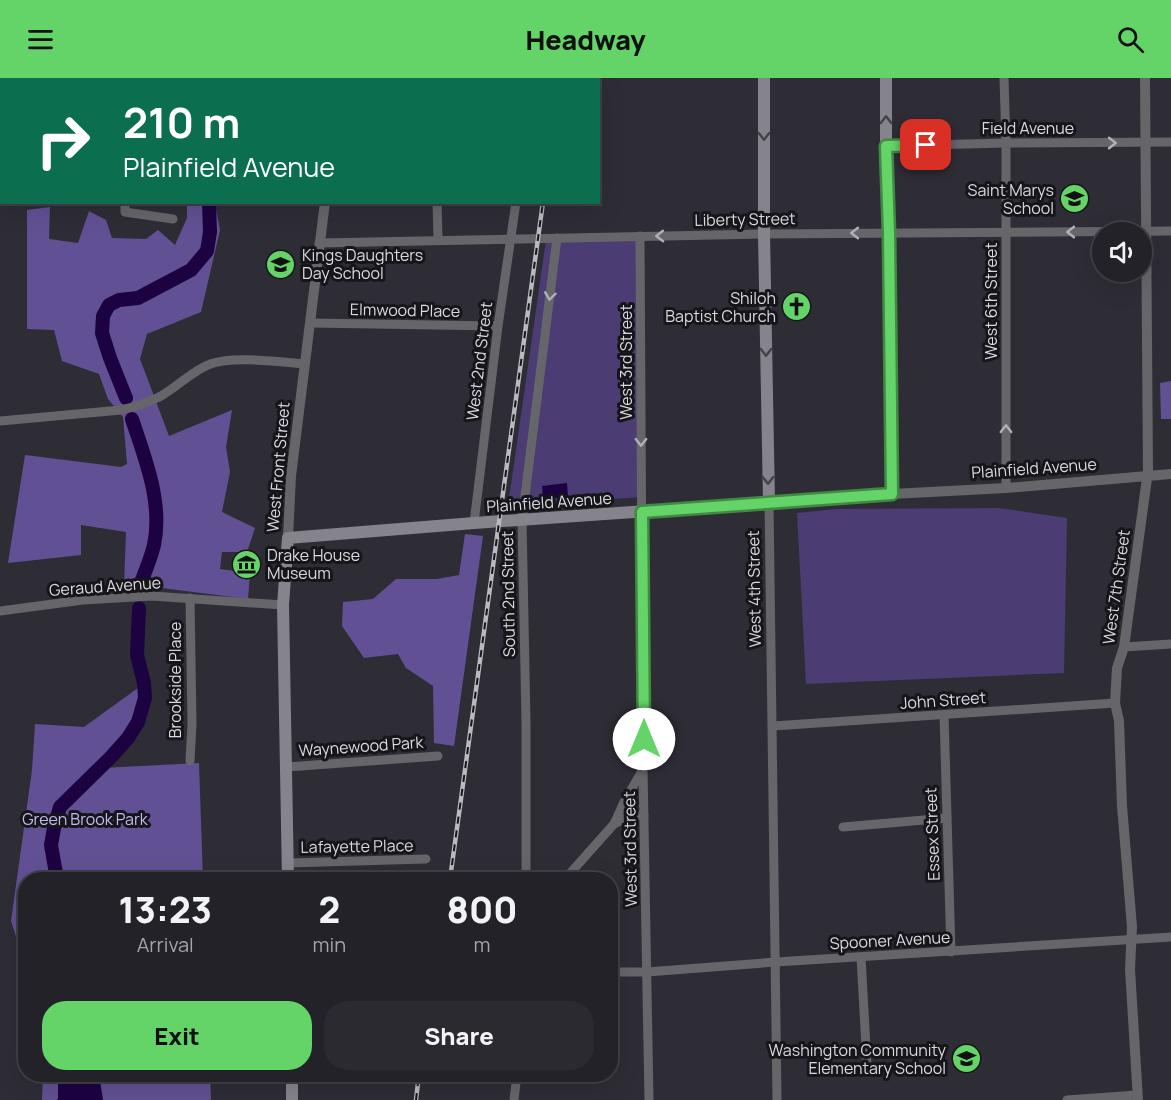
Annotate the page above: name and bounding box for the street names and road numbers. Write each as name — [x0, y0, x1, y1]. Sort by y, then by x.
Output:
street label: Field Avenue — [982, 117, 1074, 139]
street label: Liberty Street — [694, 207, 796, 231]
street label: West 6th Street — [980, 242, 1002, 360]
street label: Elmwood Place — [350, 298, 460, 322]
street label: West 2nd Street — [461, 300, 497, 422]
street label: West 3rd Street — [615, 304, 637, 420]
street label: West Front Street — [261, 401, 295, 533]
street label: Plainfield Avenue — [971, 453, 1097, 483]
street label: Plainfield Avenue — [486, 487, 612, 517]
street label: West 7th Street — [1097, 528, 1135, 646]
street label: West 4th Street — [742, 530, 766, 648]
street label: South 2nd Street — [496, 531, 520, 657]
street label: Geraud Avenue — [48, 571, 162, 601]
street label: Brookside Place — [164, 622, 186, 738]
street label: John Street — [899, 686, 987, 714]
street label: Waynewood Park — [298, 731, 425, 761]
street label: Essex Street — [919, 787, 945, 881]
street label: West 3rd Street — [618, 791, 642, 907]
street label: Lafayette Place — [300, 834, 414, 858]
street label: Spooner Avenue — [829, 926, 951, 954]

